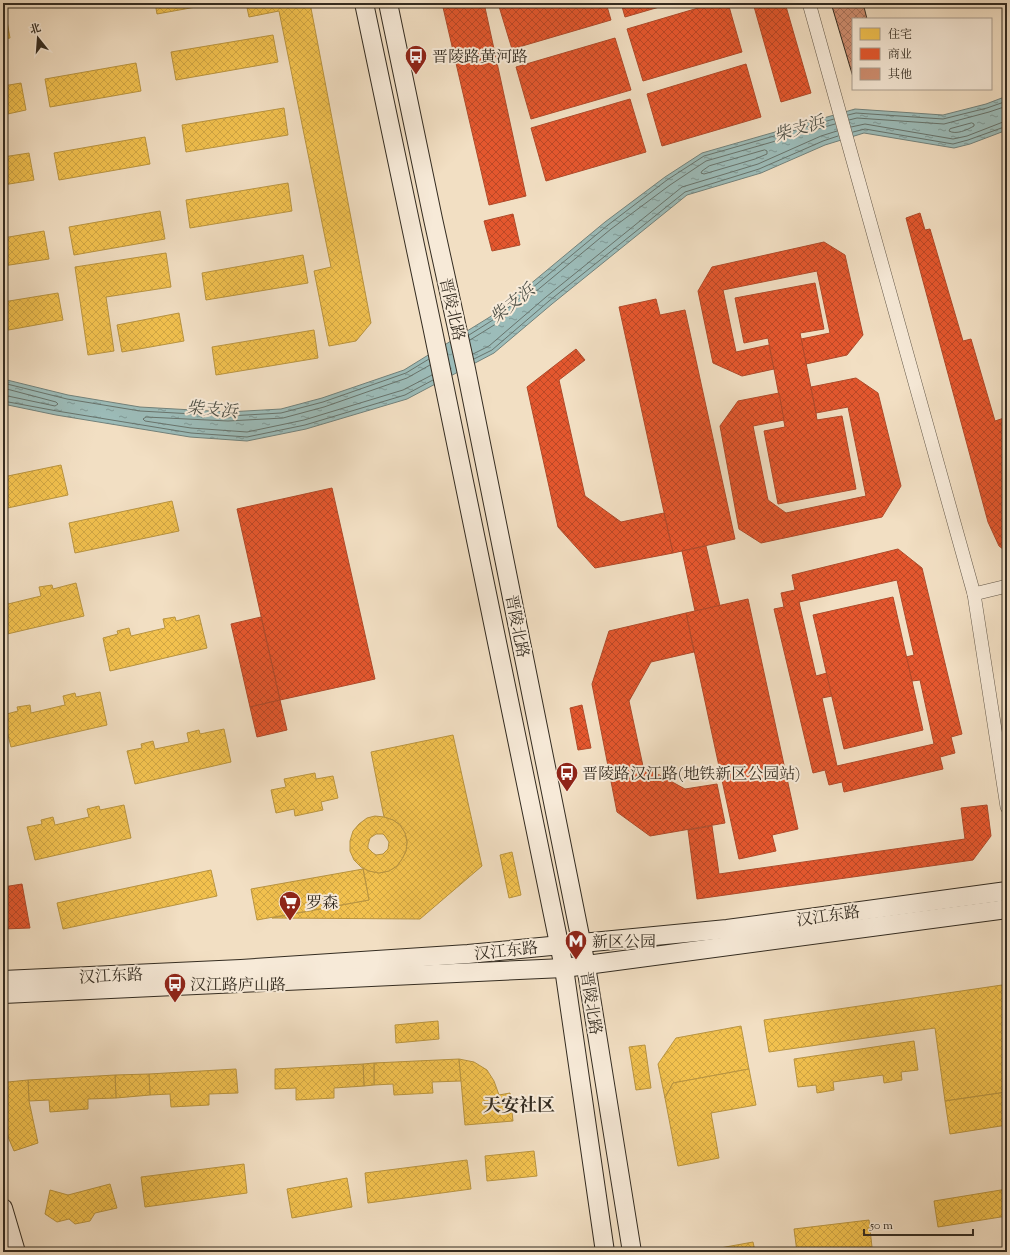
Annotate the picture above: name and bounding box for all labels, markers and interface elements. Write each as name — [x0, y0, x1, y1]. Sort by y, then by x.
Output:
north arrow — [18, 18, 58, 58]
legend — [852, 18, 992, 90]
text: 北 — [28, 20, 43, 39]
text: 住宅 — [888, 26, 912, 44]
bus stop icon: 晋陵路黄河路 — [403, 43, 429, 76]
text: 商业 — [888, 46, 912, 64]
place label: 晋陵路黄河路 — [432, 47, 528, 70]
text: 其他 — [888, 66, 912, 84]
water label: 柴支浜 — [772, 110, 829, 149]
street label: 晋陵北路 — [432, 276, 469, 343]
water label: 柴支浜 — [486, 278, 542, 330]
water label: 柴支浜 — [185, 397, 240, 425]
street label: 晋陵北路 — [498, 593, 533, 660]
bus stop icon: 晋陵路汉江路(地铁新区公园站) — [554, 760, 580, 793]
place label: 晋陵路汉江路(地铁新区公园站) — [582, 764, 800, 787]
supermarket icon: 罗森 — [277, 889, 303, 922]
place label: 罗森 — [306, 893, 338, 916]
street label: 汉江东路 — [795, 902, 862, 933]
metro station icon: 新区公园 — [563, 928, 589, 961]
place label: 新区公园 — [592, 932, 656, 955]
street label: 汉江东路 — [473, 938, 539, 967]
street label: 汉江东路 — [79, 964, 144, 991]
street label: 晋陵北路 — [573, 970, 606, 1037]
bus stop icon: 汉江路庐山路 — [162, 971, 188, 1004]
place label: 汉江路庐山路 — [190, 975, 286, 998]
district label: 天安社区 — [483, 1094, 555, 1120]
scale bar — [864, 1211, 973, 1237]
text: 50 m — [869, 1217, 893, 1235]

